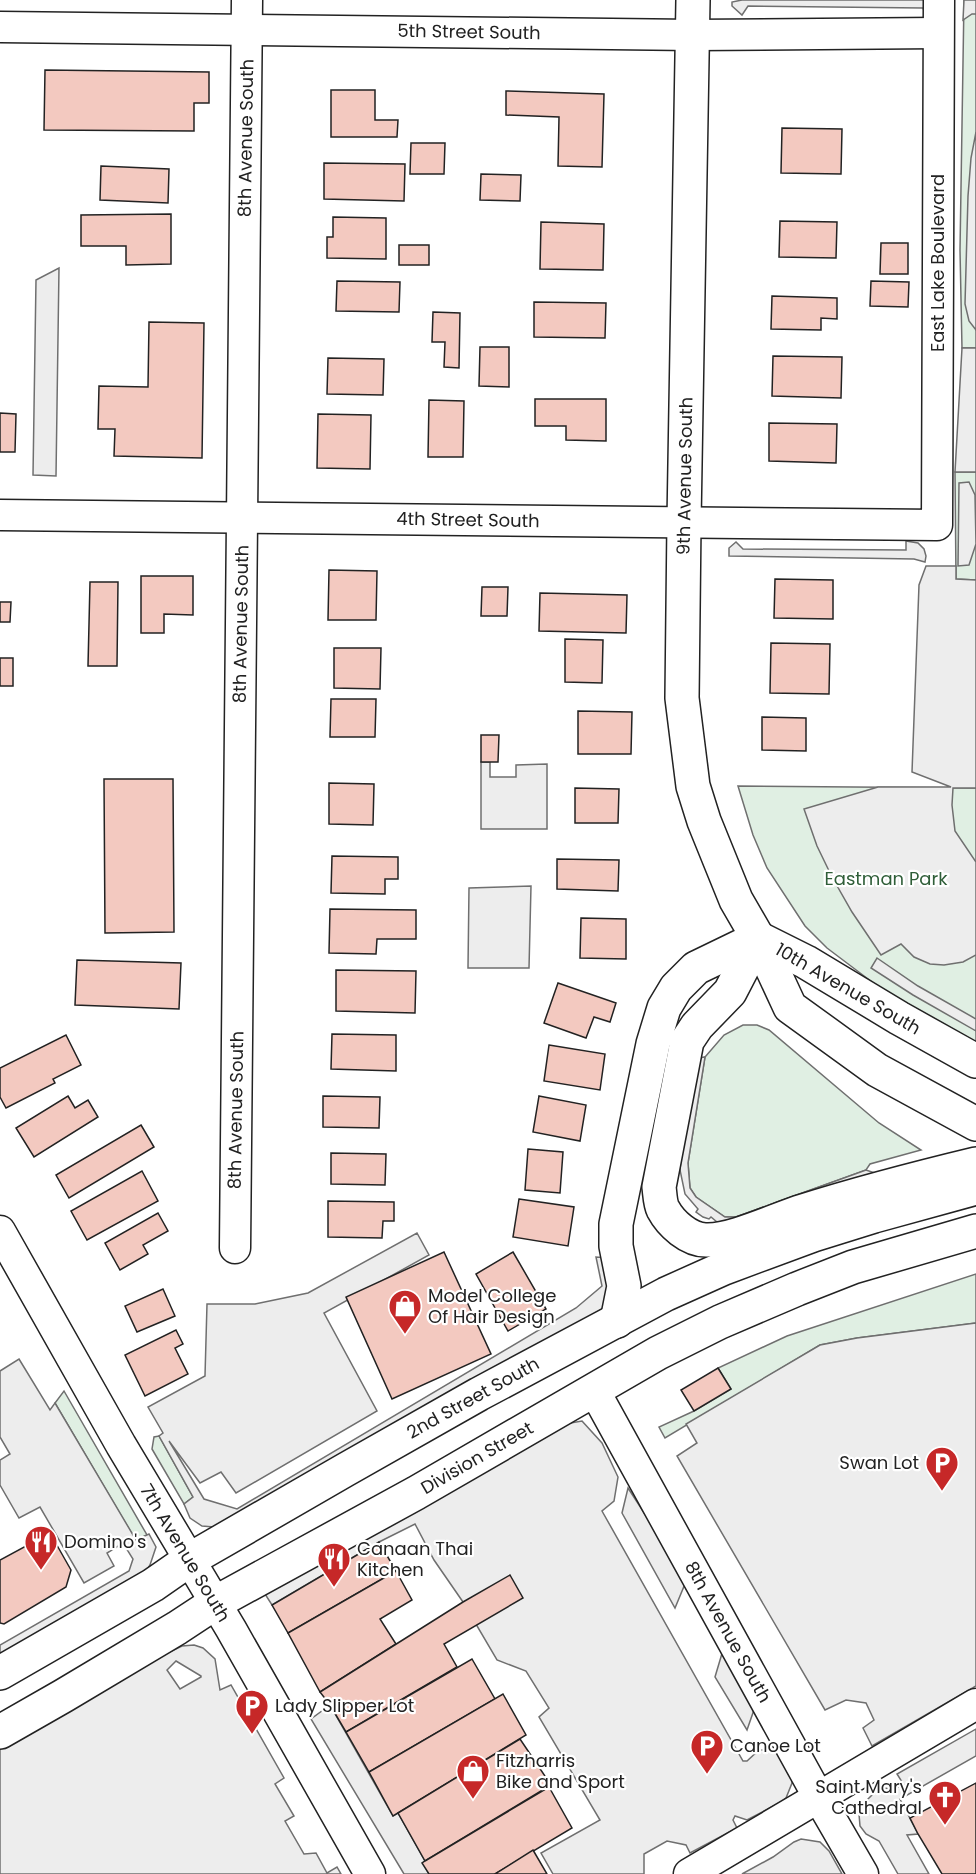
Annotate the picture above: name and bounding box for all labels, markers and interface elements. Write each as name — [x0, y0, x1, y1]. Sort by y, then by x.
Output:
street label: 5th Street South — [397, 18, 541, 45]
street label: 8th Avenue South — [232, 59, 259, 217]
street label: East Lake Boulevard — [925, 174, 950, 352]
street label: 9th Avenue South — [671, 397, 698, 555]
street label: 4th Street South — [396, 506, 540, 533]
street label: 8th Avenue South — [227, 545, 254, 703]
park label: Eastman Park — [825, 866, 948, 891]
street label: 10th Avenue South — [771, 937, 926, 1040]
street label: 8th Avenue South — [222, 1031, 249, 1189]
place label: Model College Of Hair Design — [428, 1283, 556, 1329]
shop icon: Model College Of Hair Design — [387, 1288, 423, 1335]
street label: 2nd Street South — [402, 1351, 544, 1444]
street label: Division Street — [416, 1415, 538, 1500]
parking icon: Swan Lot — [924, 1445, 960, 1492]
place label: Swan Lot — [839, 1450, 919, 1475]
street label: 7th Avenue South — [134, 1479, 237, 1626]
restaurant icon: Domino's — [23, 1524, 59, 1571]
place label: Domino's — [64, 1529, 147, 1554]
place label: Canaan Thai Kitchen — [357, 1536, 473, 1582]
restaurant icon: Canaan Thai Kitchen — [316, 1541, 352, 1588]
street label: 8th Avenue South — [679, 1556, 778, 1707]
parking icon: Lady Slipper Lot — [234, 1688, 270, 1735]
place label: Lady Slipper Lot — [275, 1693, 414, 1718]
parking icon: Canoe Lot — [689, 1728, 725, 1775]
place label: Canoe Lot — [730, 1733, 821, 1758]
place label: Fitzharris Bike and Sport — [496, 1748, 625, 1794]
shop icon: Fitzharris Bike and Sport — [455, 1753, 491, 1800]
place label: Saint Mary's Cathedral — [815, 1774, 922, 1820]
church icon: Saint Mary's Cathedral — [927, 1779, 963, 1826]

